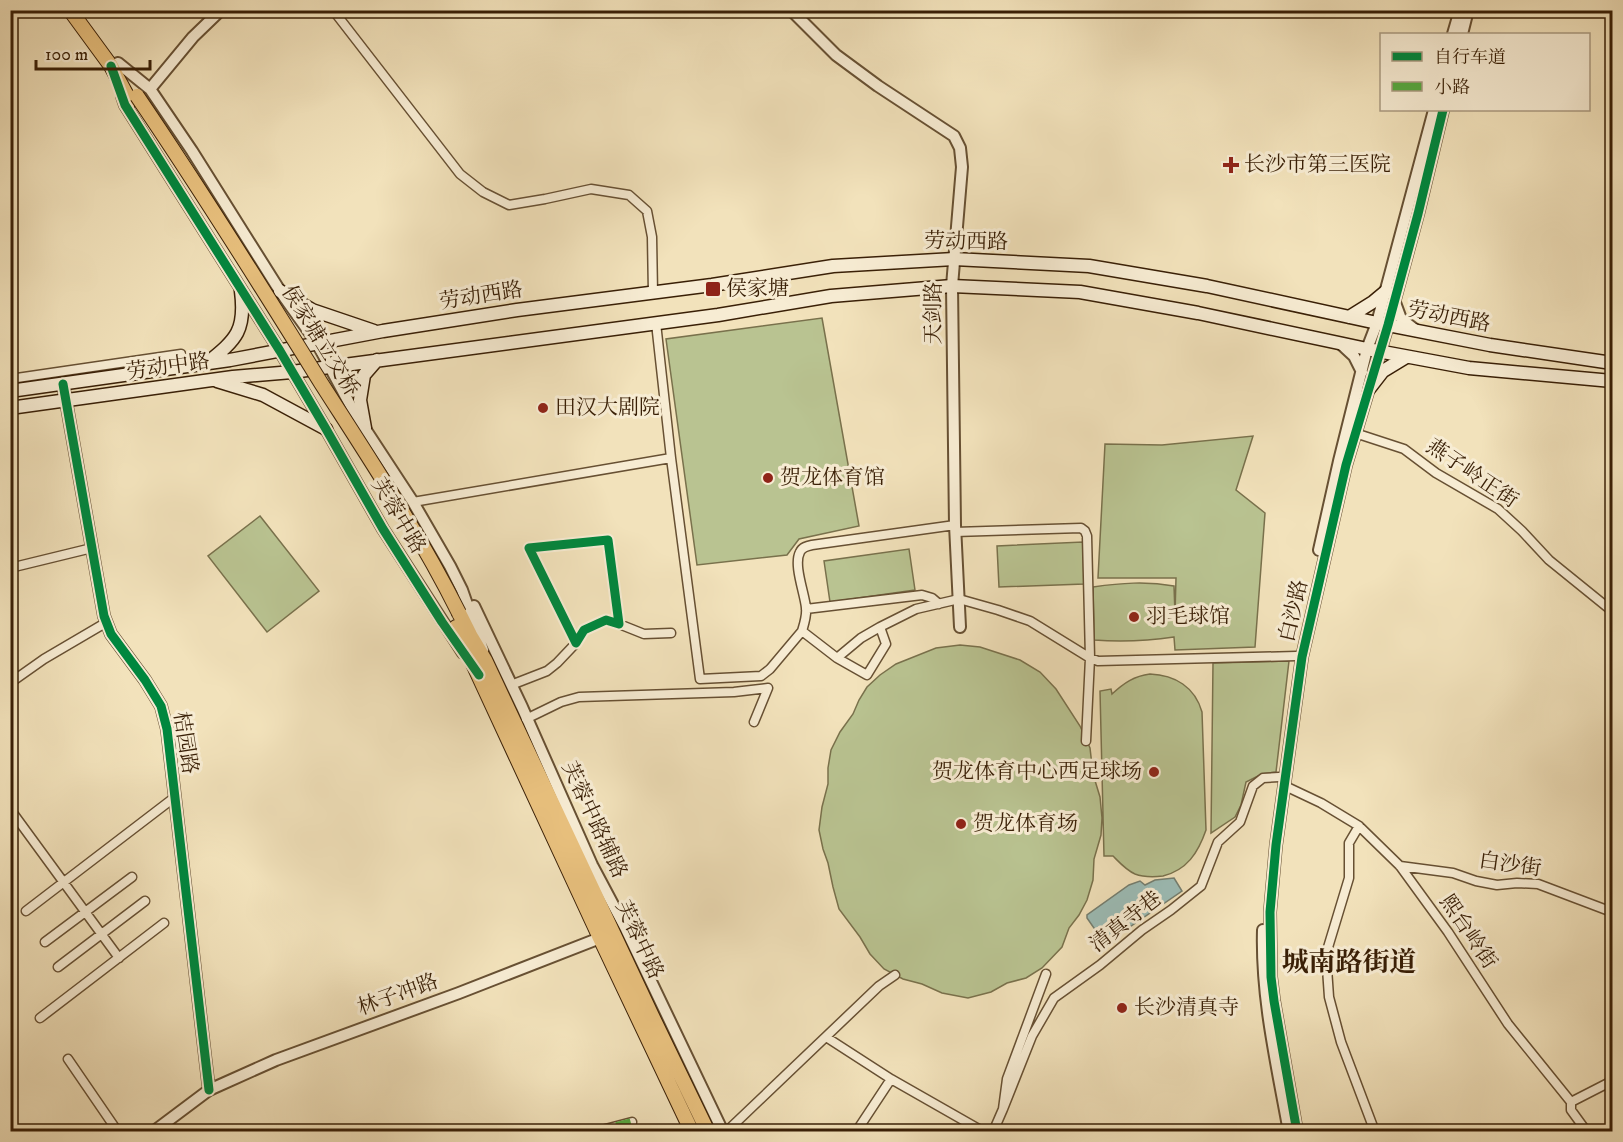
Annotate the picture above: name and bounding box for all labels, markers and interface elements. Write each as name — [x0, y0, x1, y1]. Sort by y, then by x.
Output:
scale bar — [36, 33, 150, 71]
legend — [1380, 33, 1590, 111]
text: 100 m — [45, 44, 88, 66]
text: 自行车道 — [1434, 47, 1506, 69]
text: 小路 — [1434, 77, 1470, 99]
place label: 长沙市第三医院 — [1244, 152, 1391, 178]
marker: 长沙市第三医院 — [1222, 156, 1240, 174]
street label: 劳动西路 — [924, 228, 1008, 256]
place label: 侯家塘 — [726, 276, 789, 302]
street label: 劳动西路 — [437, 277, 525, 315]
marker: 侯家塘 — [704, 280, 722, 298]
street label: 侯家塘立交桥 — [276, 281, 364, 401]
street label: 天剑路 — [921, 282, 947, 345]
street label: 劳动西路 — [1405, 296, 1493, 338]
street label: 劳动中路 — [125, 348, 211, 386]
place label: 田汉大剧院 — [555, 395, 660, 421]
marker: 田汉大剧院 — [536, 401, 550, 415]
street label: 燕子岭正街 — [1421, 434, 1523, 514]
place label: 贺龙体育馆 — [780, 465, 885, 491]
marker: 贺龙体育馆 — [761, 471, 775, 485]
street label: 芙蓉中路 — [365, 473, 431, 559]
street label: 白沙路 — [1274, 577, 1314, 645]
place label: 羽毛球馆 — [1146, 604, 1230, 630]
marker: 羽毛球馆 — [1127, 610, 1141, 624]
street label: 桔园路 — [167, 710, 203, 776]
street label: 芙蓉中路辅路 — [556, 757, 632, 883]
place label: 贺龙体育中心西足球场 — [932, 759, 1142, 785]
marker: 贺龙体育中心西足球场 — [1147, 765, 1161, 779]
place label: 贺龙体育场 — [973, 811, 1078, 837]
marker: 贺龙体育场 — [954, 817, 968, 831]
street label: 白沙街 — [1477, 848, 1543, 882]
street label: 清真寺巷 — [1085, 886, 1167, 958]
street label: 熙台岭街 — [1434, 890, 1502, 974]
street label: 芙蓉中路 — [609, 896, 669, 984]
district label: 城南路街道 — [1282, 946, 1417, 980]
street label: 林子冲路 — [354, 968, 442, 1022]
place label: 长沙清真寺 — [1134, 995, 1239, 1021]
marker: 长沙清真寺 — [1115, 1001, 1129, 1015]

